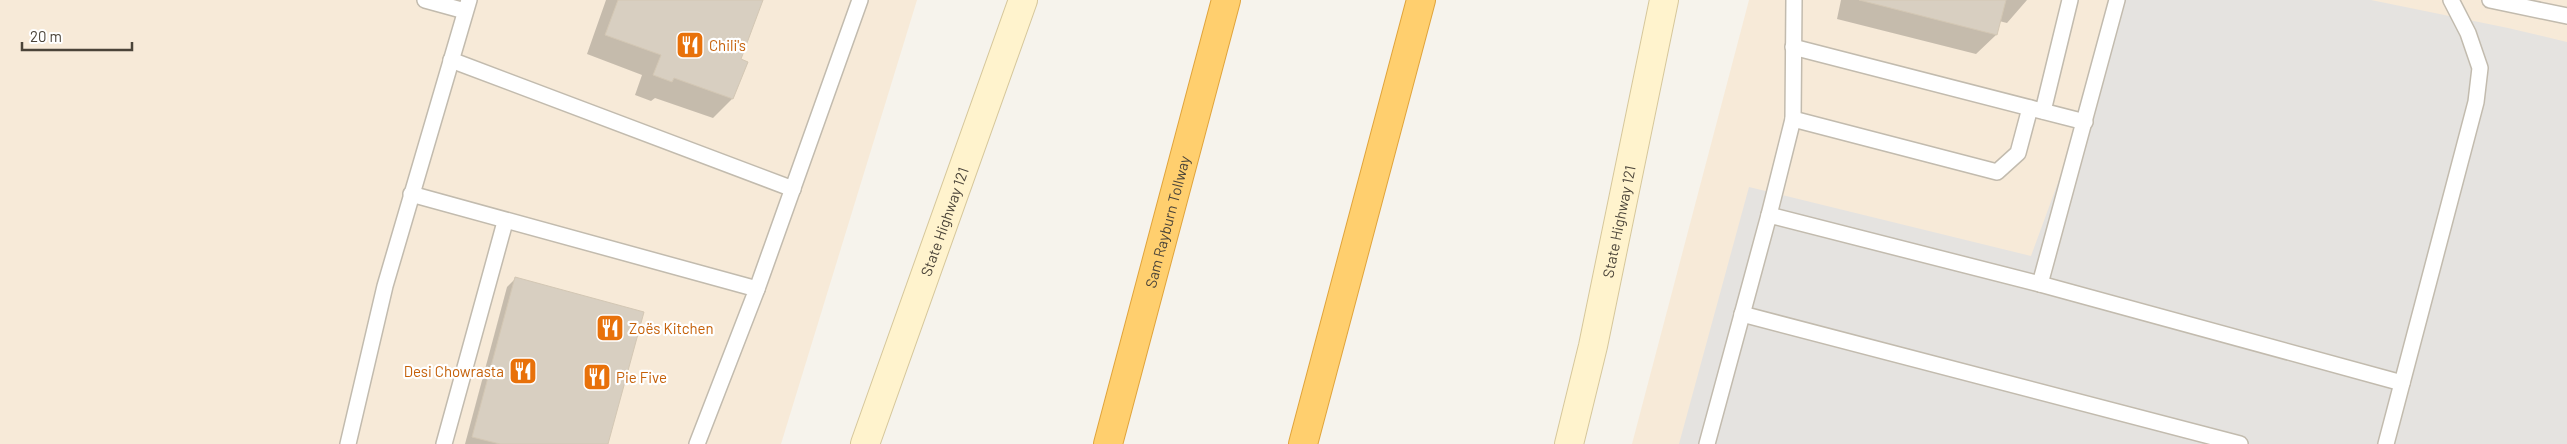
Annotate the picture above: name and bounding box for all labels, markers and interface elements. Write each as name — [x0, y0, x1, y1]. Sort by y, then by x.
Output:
scale bar — [22, 20, 132, 52]
text: 20 m — [30, 27, 62, 45]
restaurant icon: Chili's — [675, 30, 705, 60]
place label: Chili's — [709, 36, 746, 54]
street label: Sam Rayburn Tollway — [1141, 154, 1193, 290]
street label: State Highway 121 — [1598, 164, 1639, 279]
street label: State Highway 121 — [916, 165, 972, 279]
restaurant icon: Zoës Kitchen — [595, 313, 625, 343]
place label: Zoës Kitchen — [629, 319, 714, 337]
restaurant icon: Desi Chowrasta — [508, 356, 538, 386]
place label: Desi Chowrasta — [404, 362, 504, 380]
restaurant icon: Pie Five — [582, 362, 612, 392]
place label: Pie Five — [616, 368, 667, 386]

